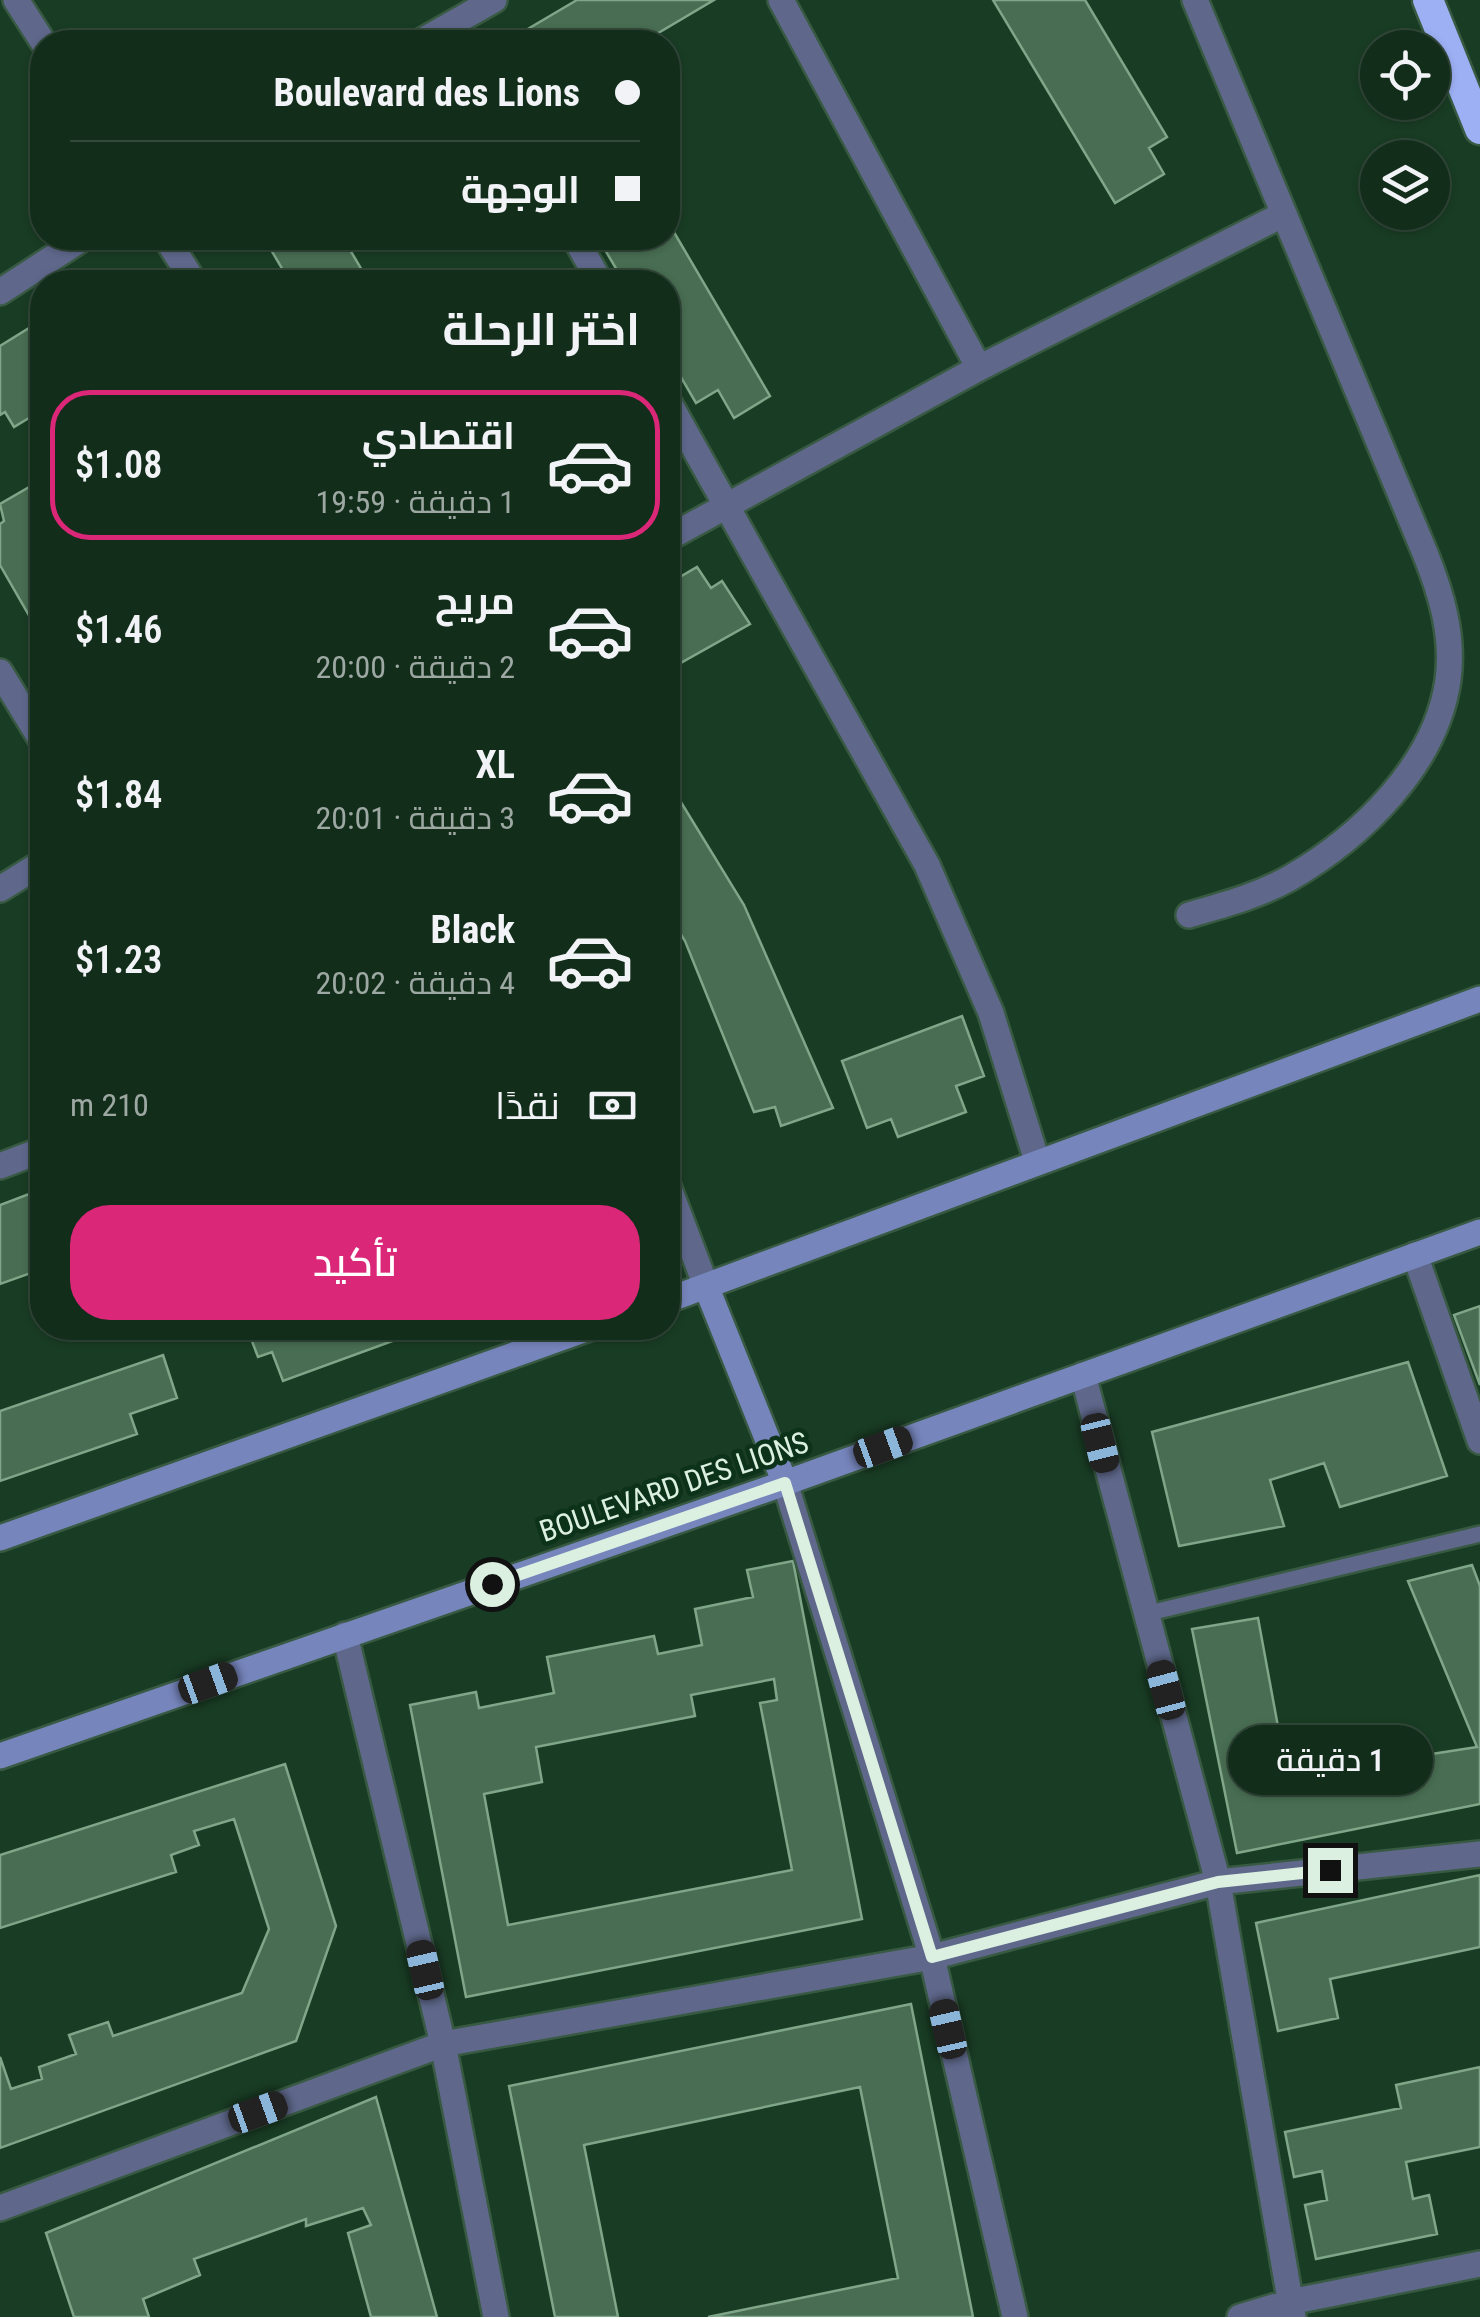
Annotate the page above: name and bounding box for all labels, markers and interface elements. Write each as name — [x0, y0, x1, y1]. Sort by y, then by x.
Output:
map controls — [1360, 30, 1450, 230]
button: locate — [1360, 30, 1450, 120]
text: Boulevard des Lions — [273, 71, 580, 115]
button: layers — [1360, 140, 1450, 230]
text: الوجهة — [461, 168, 580, 212]
text: اختر الرحلة — [443, 303, 640, 356]
text: اقتصادي — [362, 414, 515, 458]
icon: car — [545, 420, 635, 510]
text: $1.08 — [75, 443, 162, 487]
text: 1 دقيقة · 19:59 — [315, 483, 515, 521]
text: مريح — [435, 579, 515, 623]
icon: car — [545, 585, 635, 675]
text: $1.46 — [75, 608, 162, 652]
text: 2 دقيقة · 20:00 — [315, 648, 515, 686]
text: XL — [476, 743, 515, 787]
icon: car — [545, 750, 635, 840]
text: $1.84 — [75, 773, 162, 817]
text: 3 دقيقة · 20:01 — [315, 799, 515, 837]
text: Black — [431, 908, 515, 952]
icon: car — [545, 915, 635, 1005]
text: $1.23 — [75, 938, 162, 982]
text: 4 دقيقة · 20:02 — [315, 964, 515, 1002]
icon: cash — [585, 1078, 640, 1133]
text: نقدًا — [495, 1084, 560, 1128]
text: 210 m — [70, 1086, 149, 1124]
button: تأكيد — [70, 1205, 640, 1320]
car — [1078, 1410, 1122, 1476]
car — [850, 1423, 916, 1471]
street label: BOULEVARD DES LIONS — [535, 1424, 813, 1549]
route start — [470, 1562, 515, 1607]
car — [1144, 1657, 1188, 1723]
car — [175, 1659, 241, 1707]
callout: 1 دقيقة — [1228, 1725, 1432, 1795]
text: 1 دقيقة — [1276, 1741, 1385, 1779]
route end — [1308, 1848, 1353, 1893]
car — [404, 1937, 446, 2003]
car — [927, 1996, 969, 2062]
car — [225, 2088, 291, 2136]

